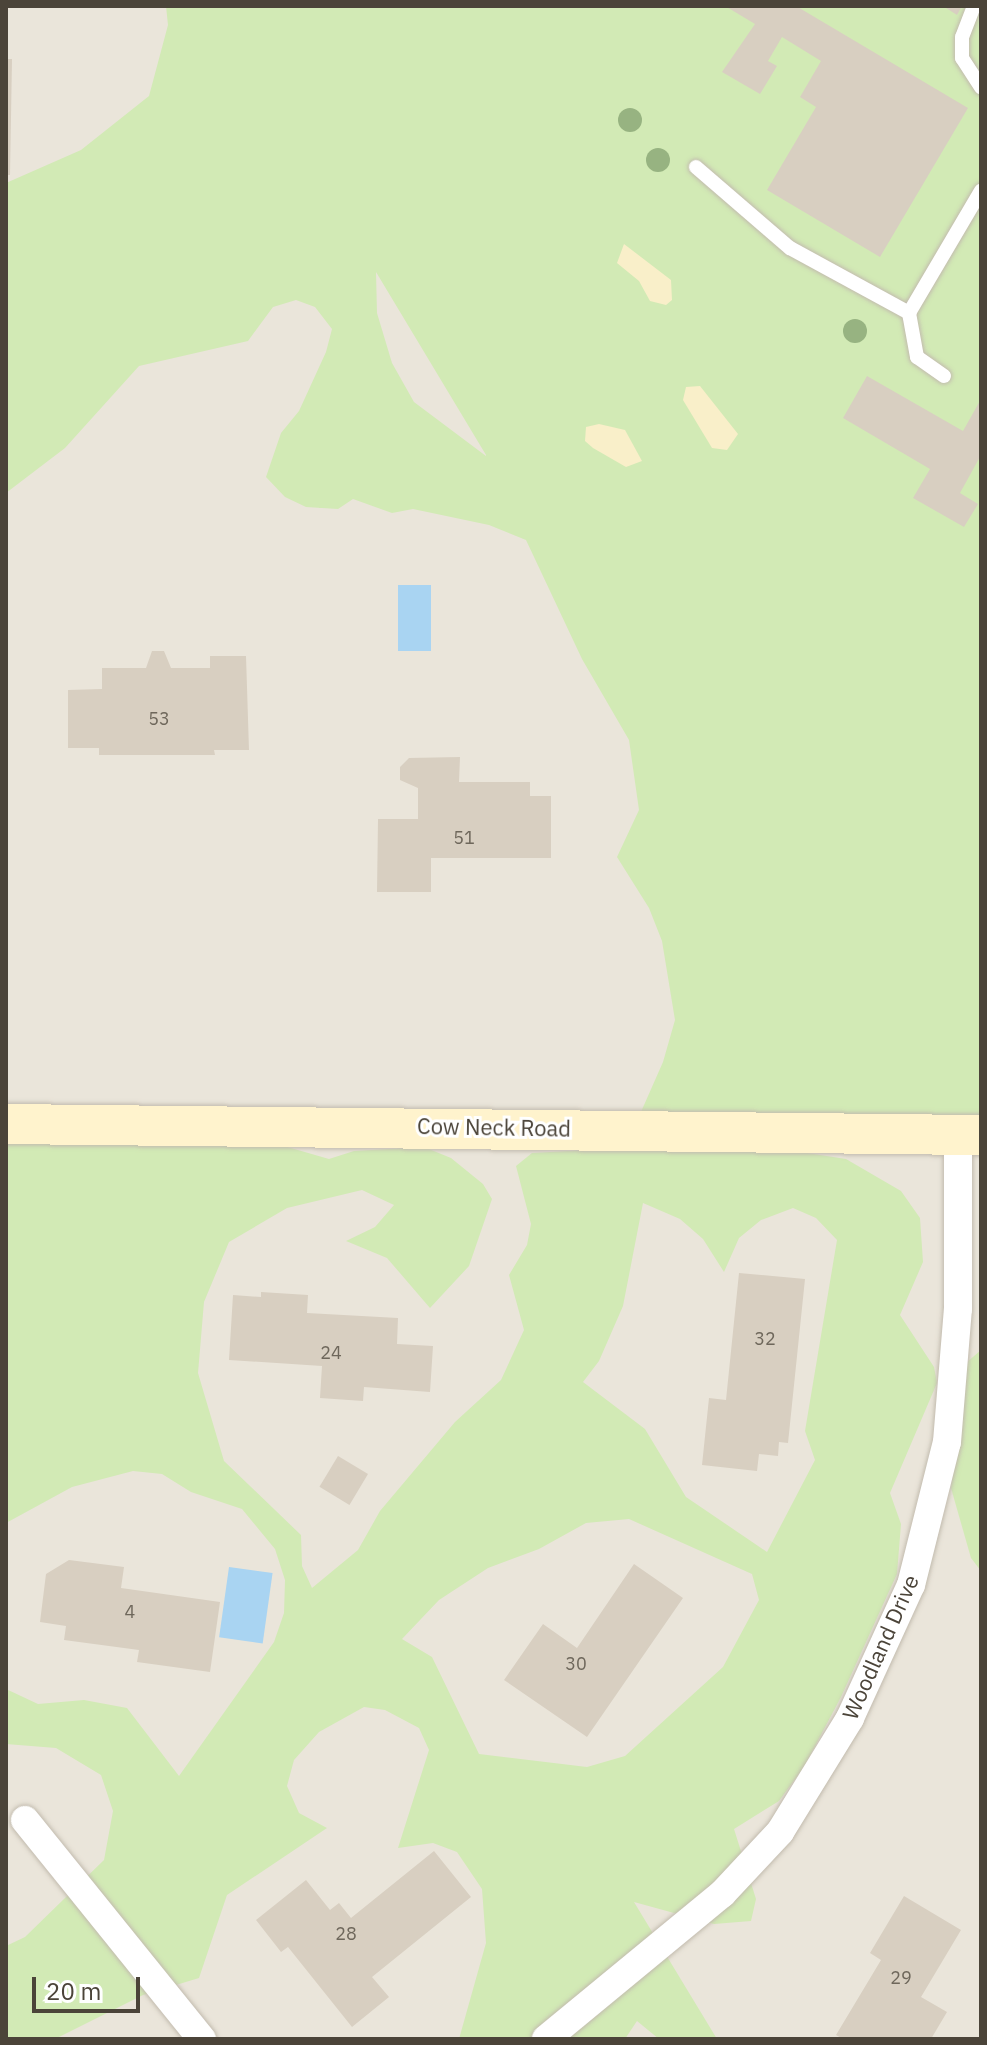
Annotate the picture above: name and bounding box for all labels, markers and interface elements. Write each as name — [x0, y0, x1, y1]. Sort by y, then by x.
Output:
house number: 53 — [148, 708, 170, 730]
house number: 51 — [453, 827, 475, 849]
street label: Cow Neck Road — [417, 1112, 571, 1142]
house number: 32 — [754, 1328, 776, 1350]
house number: 24 — [320, 1342, 342, 1364]
street label: Woodland Drive — [836, 1570, 924, 1724]
house number: 4 — [125, 1601, 135, 1623]
house number: 30 — [565, 1653, 587, 1675]
house number: 28 — [335, 1923, 357, 1945]
scale bar — [36, 1961, 144, 2011]
house number: 29 — [890, 1967, 912, 1989]
text: 20 m — [46, 1975, 101, 2007]

